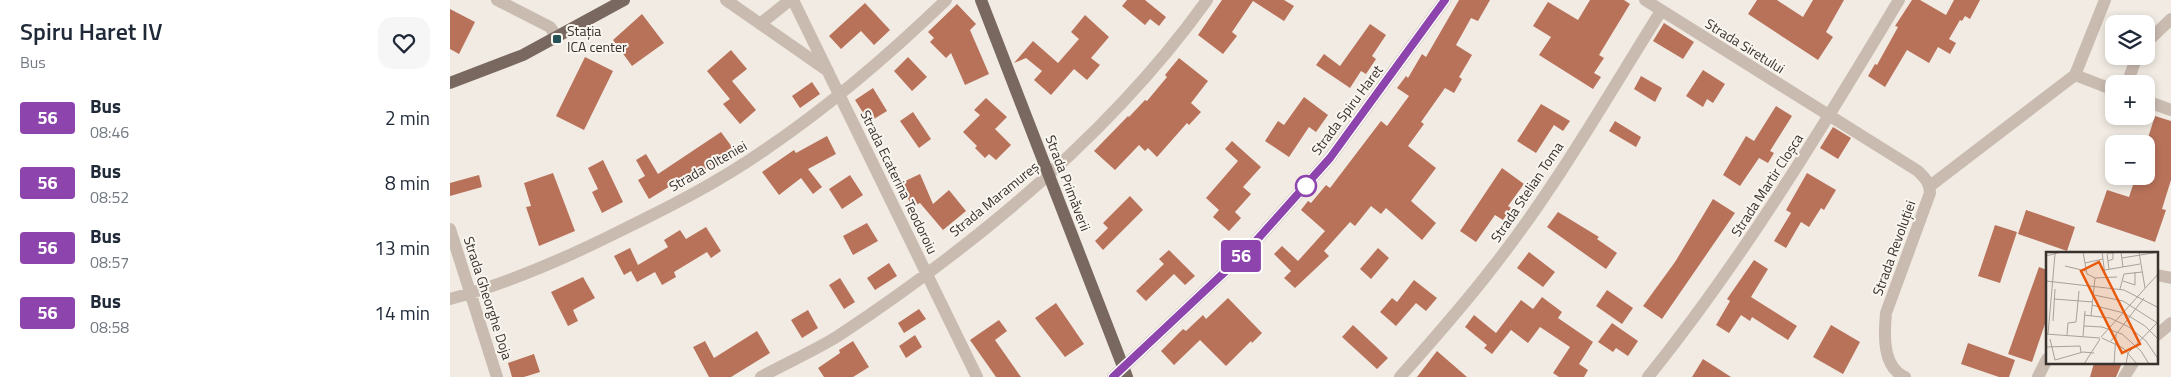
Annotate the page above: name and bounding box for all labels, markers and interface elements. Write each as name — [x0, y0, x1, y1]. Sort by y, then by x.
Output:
text: Spiru Haret IV — [20, 13, 162, 49]
street label: Strada Siretului — [1701, 13, 1789, 78]
map controls — [2105, 15, 2155, 185]
button: layers — [2105, 15, 2155, 65]
button: heart — [378, 17, 430, 69]
place label: Stația ICA center — [567, 20, 627, 57]
marker: Stația ICA center — [551, 33, 563, 45]
text: Bus — [20, 50, 46, 74]
street label: Strada Spiru Haret — [1306, 60, 1388, 159]
button: + — [2105, 75, 2155, 125]
text: Bus — [90, 91, 121, 120]
text: 2 min — [385, 103, 430, 132]
text: 56 — [37, 104, 58, 131]
street label: Strada Ecaterina Teodoroiu — [855, 106, 944, 257]
text: 08:46 — [90, 120, 129, 144]
street label: Strada Martir Cloșca — [1725, 129, 1808, 240]
street label: Strada Primăverii — [1041, 132, 1096, 234]
street label: Strada Olteniei — [665, 135, 751, 196]
button: − — [2105, 135, 2155, 185]
street label: Strada Stelian Toma — [1485, 137, 1568, 246]
text: Bus — [90, 156, 121, 185]
street label: Strada Maramureș — [944, 156, 1043, 241]
text: 8 min — [385, 168, 430, 197]
text: 56 — [37, 169, 58, 196]
unlabelled marker — [1295, 175, 1317, 197]
text: 08:52 — [90, 185, 129, 209]
street label: Strada Revoluției — [1867, 197, 1920, 298]
text: Bus — [90, 221, 121, 250]
text: 13 min — [374, 233, 430, 262]
text: 56 — [37, 234, 58, 261]
street label: Strada Gheorghe Doja — [459, 234, 518, 362]
line badge: 56 — [1218, 240, 1264, 272]
text: 56 — [1231, 242, 1251, 269]
text: 08:57 — [90, 250, 129, 274]
inset map — [2046, 252, 2158, 364]
text: Bus — [90, 286, 121, 315]
text: 14 min — [374, 298, 430, 327]
text: 56 — [37, 299, 58, 326]
text: 08:58 — [90, 315, 129, 339]

